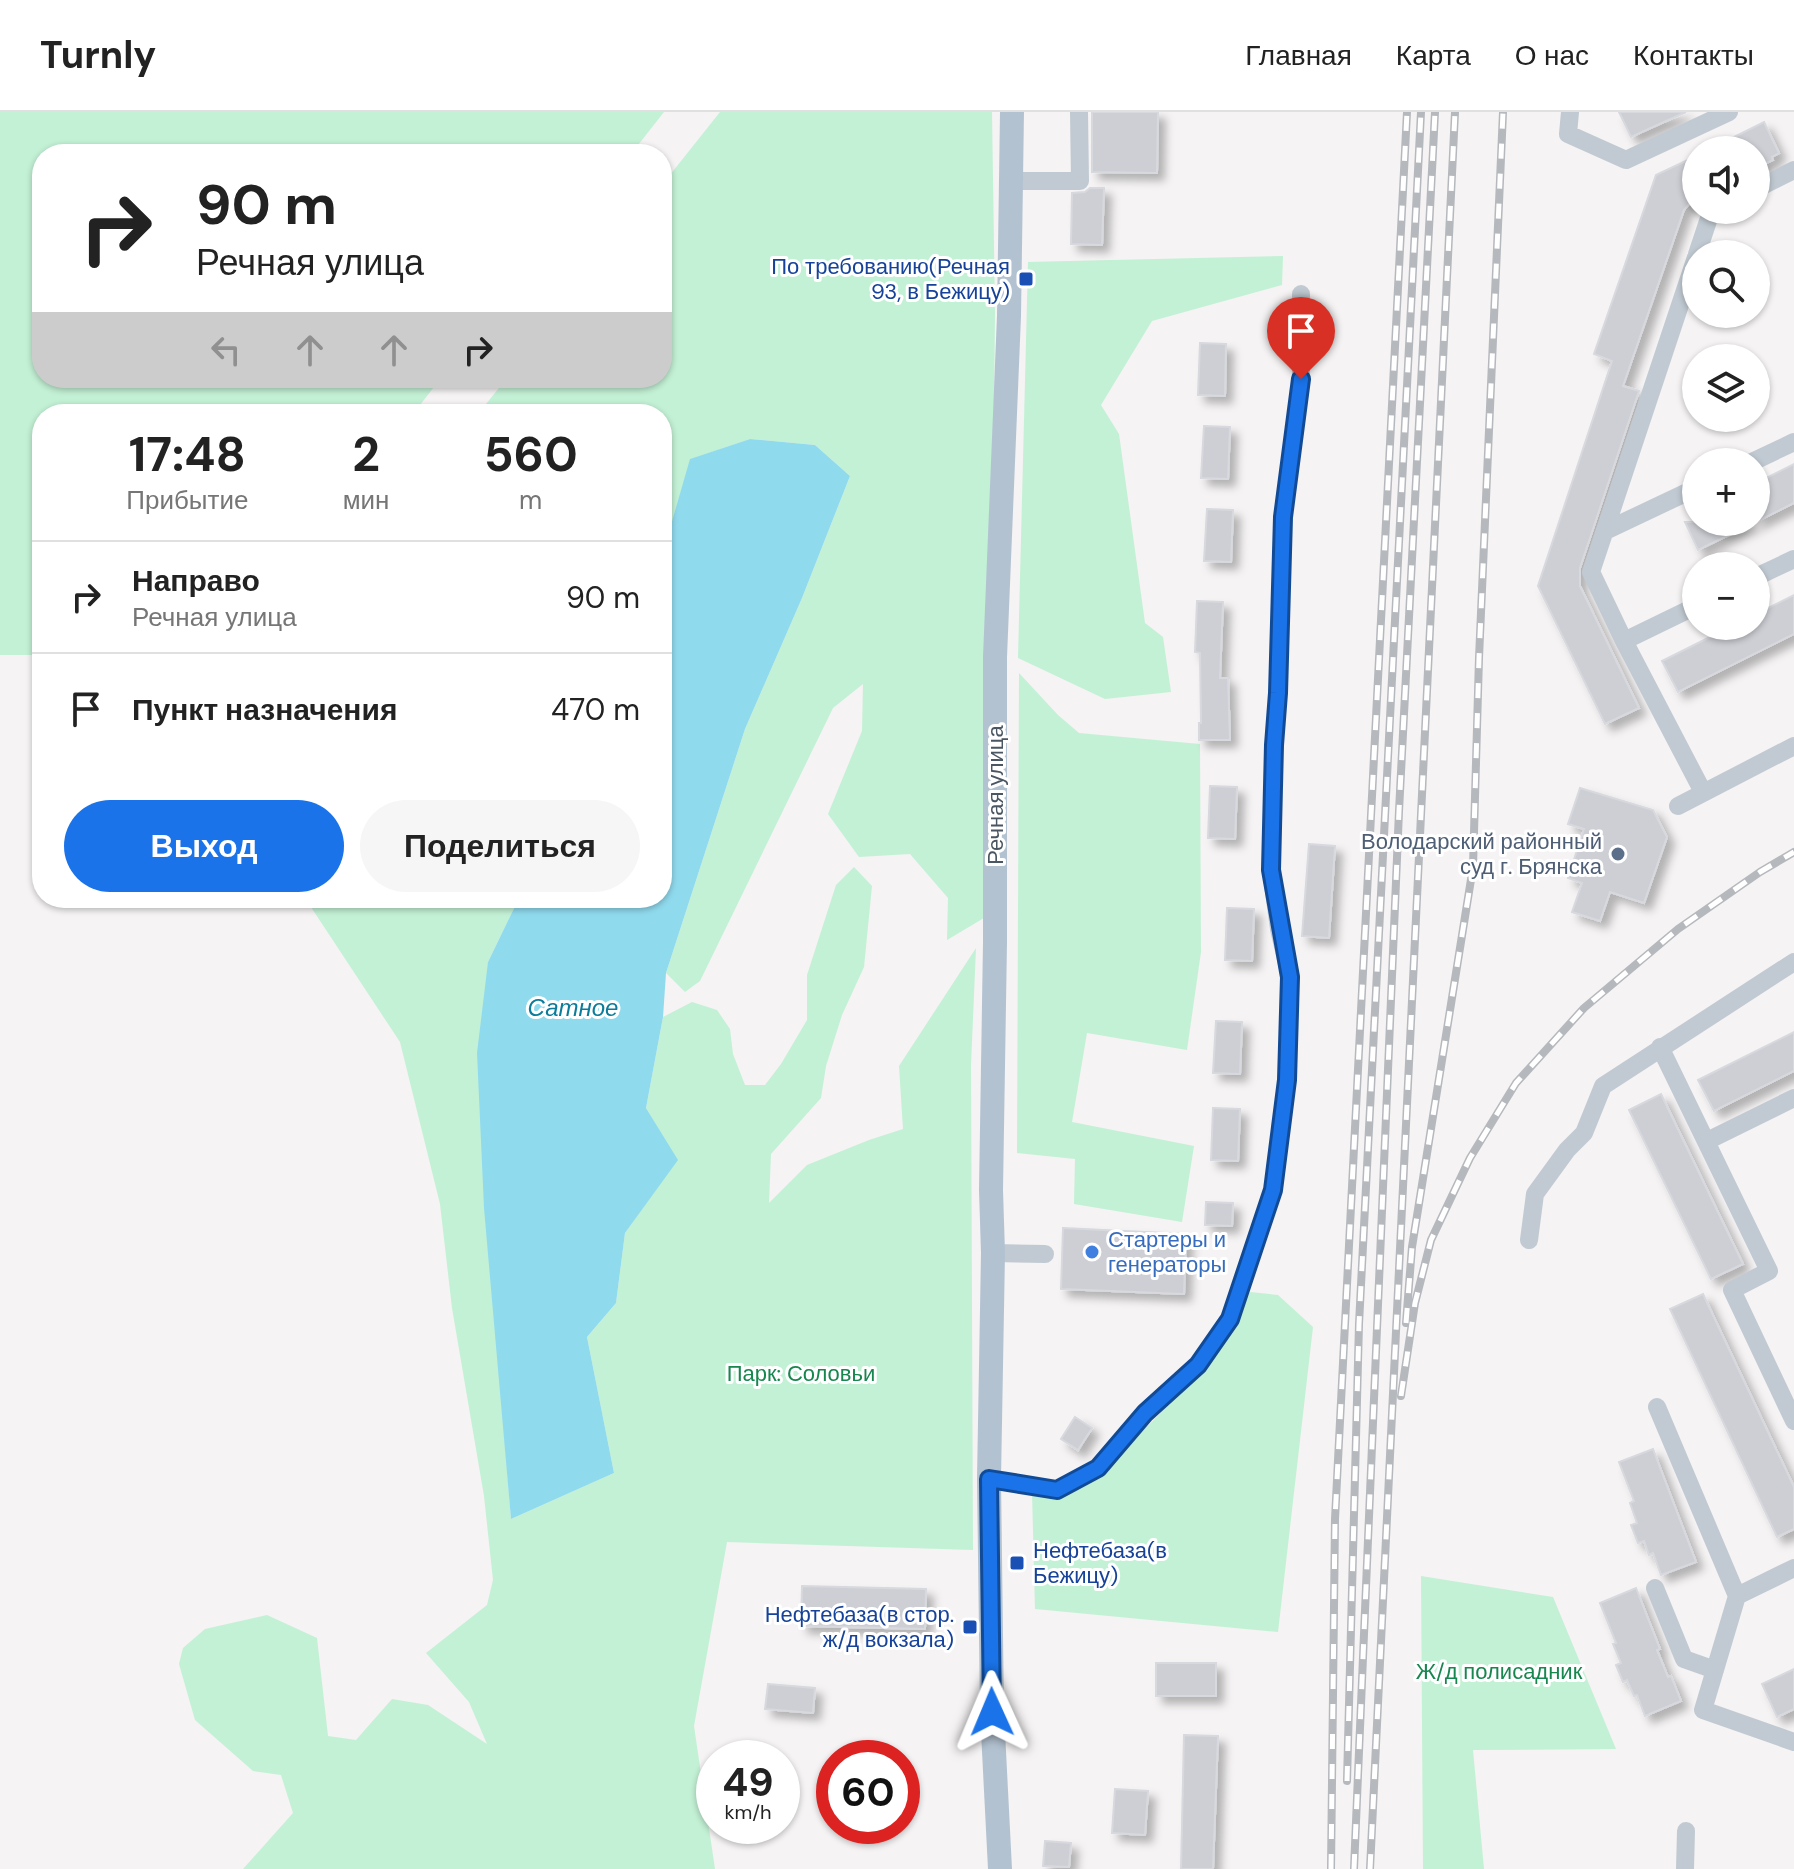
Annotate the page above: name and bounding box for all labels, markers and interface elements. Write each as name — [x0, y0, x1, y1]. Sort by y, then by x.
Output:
text: Turnly — [40, 30, 156, 80]
text: Главная — [1245, 37, 1352, 74]
text: Карта — [1396, 37, 1471, 74]
text: О нас — [1515, 37, 1589, 74]
text: Контакты — [1633, 37, 1754, 74]
map controls — [1682, 136, 1770, 640]
button: sound — [1682, 136, 1770, 224]
text: 90 m — [196, 168, 337, 241]
icon: right — [64, 176, 168, 280]
text: Речная улица — [196, 239, 424, 286]
button: search — [1682, 240, 1770, 328]
place label: По требованию(Речная 93, в Бежицу) — [771, 252, 1010, 306]
marker: По требованию(Речная 93, в Бежицу) — [1017, 270, 1035, 288]
pin — [1267, 297, 1335, 379]
icon: arrive — [1279, 309, 1323, 353]
icon: left — [204, 328, 248, 372]
icon: ahead — [288, 328, 332, 372]
icon: ahead — [372, 328, 416, 372]
icon: right — [456, 328, 500, 372]
button: layers — [1682, 344, 1770, 432]
text: 17:48 — [129, 423, 246, 486]
text: 2 — [352, 423, 380, 486]
text: 560 — [484, 423, 578, 486]
button: + — [1682, 448, 1770, 536]
text: Прибытие — [126, 483, 248, 517]
text: мин — [343, 483, 389, 517]
text: m — [519, 483, 542, 517]
button: − — [1682, 552, 1770, 640]
text: Направо — [132, 561, 260, 600]
icon: right — [64, 575, 108, 619]
text: 90 m — [566, 578, 640, 617]
text: Речная улица — [132, 600, 297, 634]
icon: arrive — [64, 687, 108, 731]
text: Пункт назначения — [132, 690, 397, 729]
text: 470 m — [551, 690, 640, 729]
street label: Речная улица — [981, 725, 1010, 865]
button: Выход — [64, 800, 344, 892]
button: Поделиться — [360, 800, 640, 892]
place label: Володарский районный суд г. Брянска — [1361, 827, 1603, 881]
marker: Володарский районный суд г. Брянска — [1609, 845, 1627, 863]
water label: Сатное — [528, 992, 618, 1023]
place label: Стартеры и генераторы — [1108, 1225, 1226, 1279]
marker: Стартеры и генераторы — [1083, 1243, 1101, 1261]
park label: Парк: Соловьи — [727, 1359, 875, 1388]
place label: Нефтебаза(в Бежицу) — [1033, 1536, 1167, 1590]
marker: Нефтебаза(в Бежицу) — [1008, 1554, 1026, 1572]
place label: Нефтебаза(в стор. ж/д вокзала) — [765, 1600, 954, 1654]
marker: Нефтебаза(в стор. ж/д вокзала) — [961, 1618, 979, 1636]
park label: Ж/д полисадник — [1416, 1657, 1583, 1686]
position arrow — [950, 1670, 1034, 1754]
speed limit sign: 60 — [816, 1740, 920, 1844]
text: 49 — [722, 1756, 774, 1808]
text: km/h — [724, 1799, 772, 1825]

